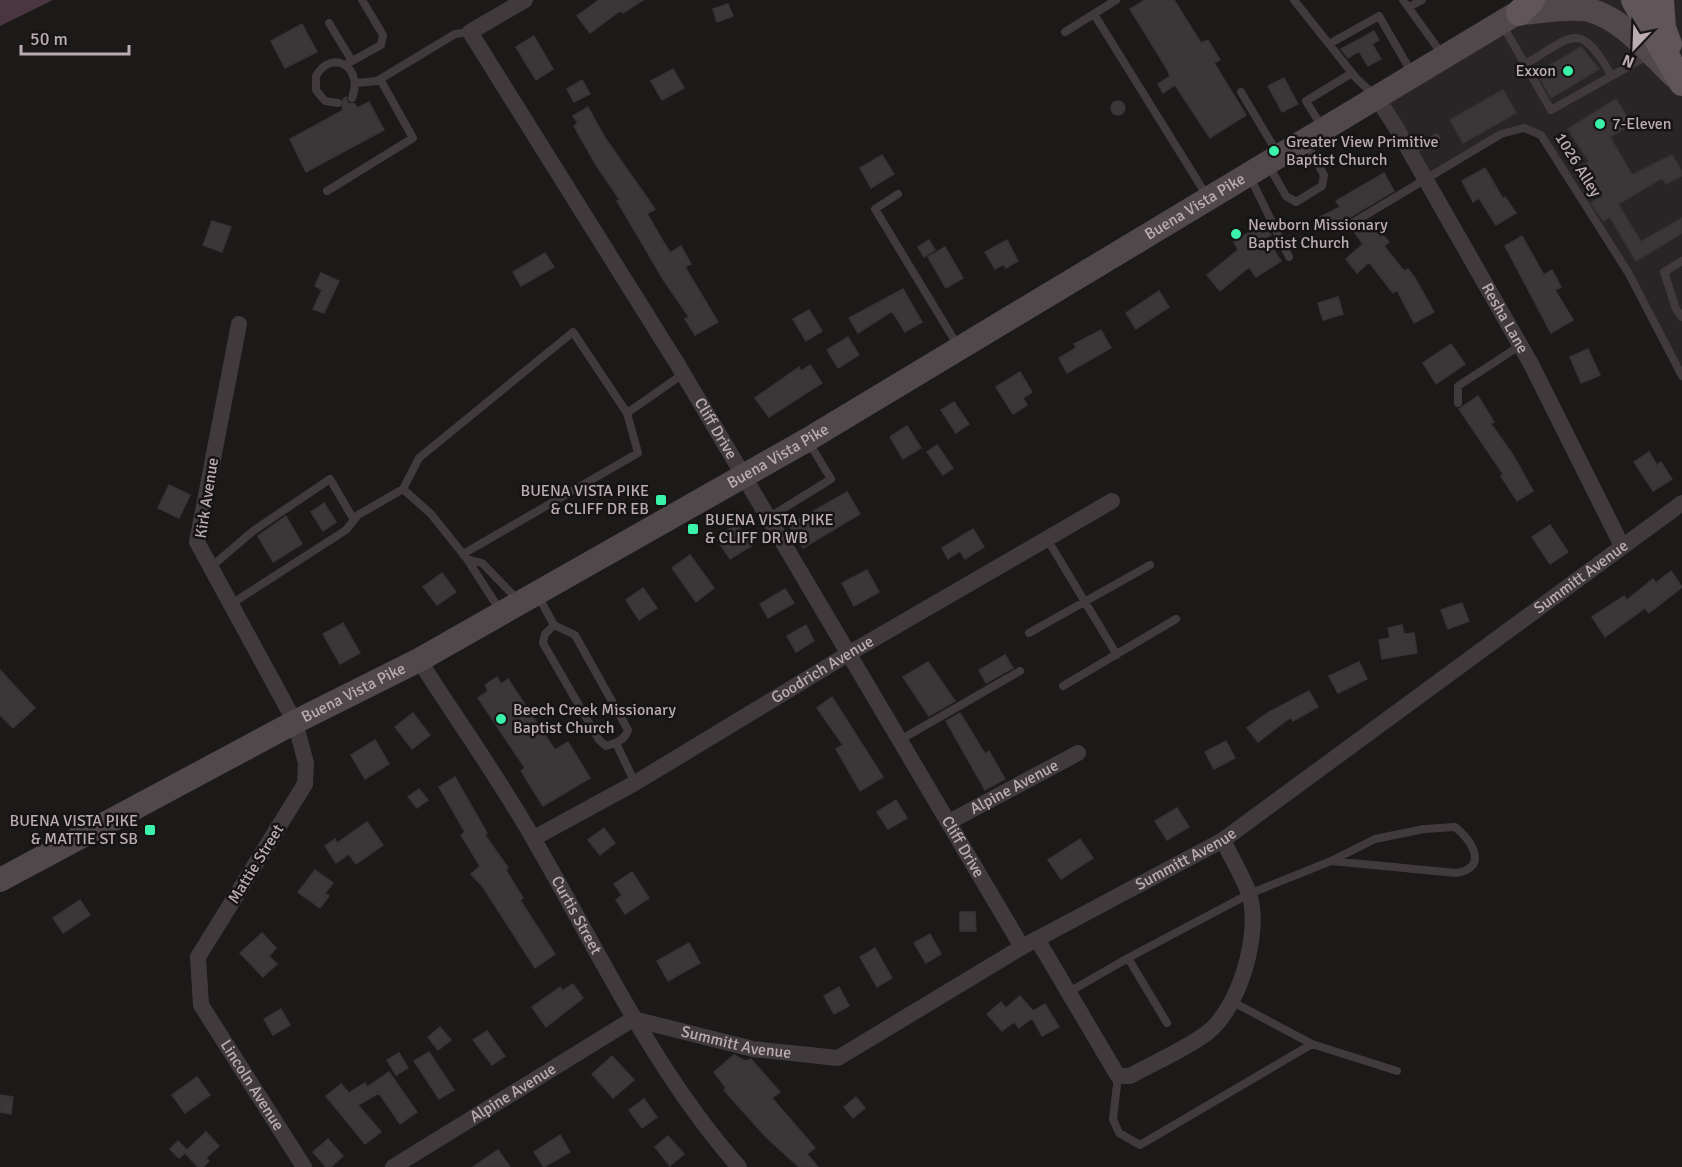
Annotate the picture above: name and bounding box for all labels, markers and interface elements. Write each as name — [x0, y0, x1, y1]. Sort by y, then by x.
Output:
scale bar — [21, 18, 129, 56]
north arrow — [1604, 18, 1664, 78]
text: 50 m — [30, 28, 68, 50]
text: N — [1619, 50, 1638, 72]
place label: Exxon — [1515, 61, 1556, 81]
marker: Exxon — [1561, 64, 1575, 78]
place label: 7-Eleven — [1612, 114, 1671, 134]
marker: 7-Eleven — [1593, 117, 1607, 131]
street label: 1026 Alley — [1550, 129, 1606, 201]
place label: Greater View Primitive Baptist Church — [1286, 132, 1438, 170]
marker: Greater View Primitive Baptist Church — [1267, 144, 1281, 158]
street label: Buena Vista Pike — [1141, 169, 1249, 245]
place label: Newborn Missionary Baptist Church — [1248, 215, 1388, 253]
marker: Newborn Missionary Baptist Church — [1229, 227, 1243, 241]
street label: Resha Lane — [1477, 279, 1533, 357]
street label: Cliff Drive — [690, 394, 741, 463]
street label: Buena Vista Pike — [724, 419, 832, 493]
street label: Kirk Avenue — [191, 456, 223, 540]
place label: BUENA VISTA PIKE & CLIFF DR EB — [520, 481, 649, 519]
marker: BUENA VISTA PIKE & CLIFF DR EB — [654, 493, 668, 507]
place label: BUENA VISTA PIKE & CLIFF DR WB — [705, 510, 834, 548]
marker: BUENA VISTA PIKE & CLIFF DR WB — [686, 522, 700, 536]
street label: Summitt Avenue — [1530, 536, 1632, 618]
street label: Goodrich Avenue — [768, 631, 877, 708]
street label: Buena Vista Pike — [298, 658, 409, 727]
place label: Beech Creek Missionary Baptist Church — [513, 700, 676, 738]
marker: Beech Creek Missionary Baptist Church — [494, 712, 508, 726]
street label: Alpine Avenue — [967, 755, 1062, 819]
place label: BUENA VISTA PIKE & MATTIE ST SB — [9, 811, 138, 849]
street label: Cliff Drive — [937, 812, 989, 881]
street label: Mattie Street — [224, 820, 288, 907]
marker: BUENA VISTA PIKE & MATTIE ST SB — [143, 823, 157, 837]
street label: Summitt Avenue — [1132, 823, 1241, 895]
street label: Curtis Street — [547, 872, 606, 959]
street label: Summitt Avenue — [679, 1021, 792, 1063]
street label: Lincoln Avenue — [216, 1036, 288, 1134]
street label: Alpine Avenue — [466, 1059, 560, 1127]

